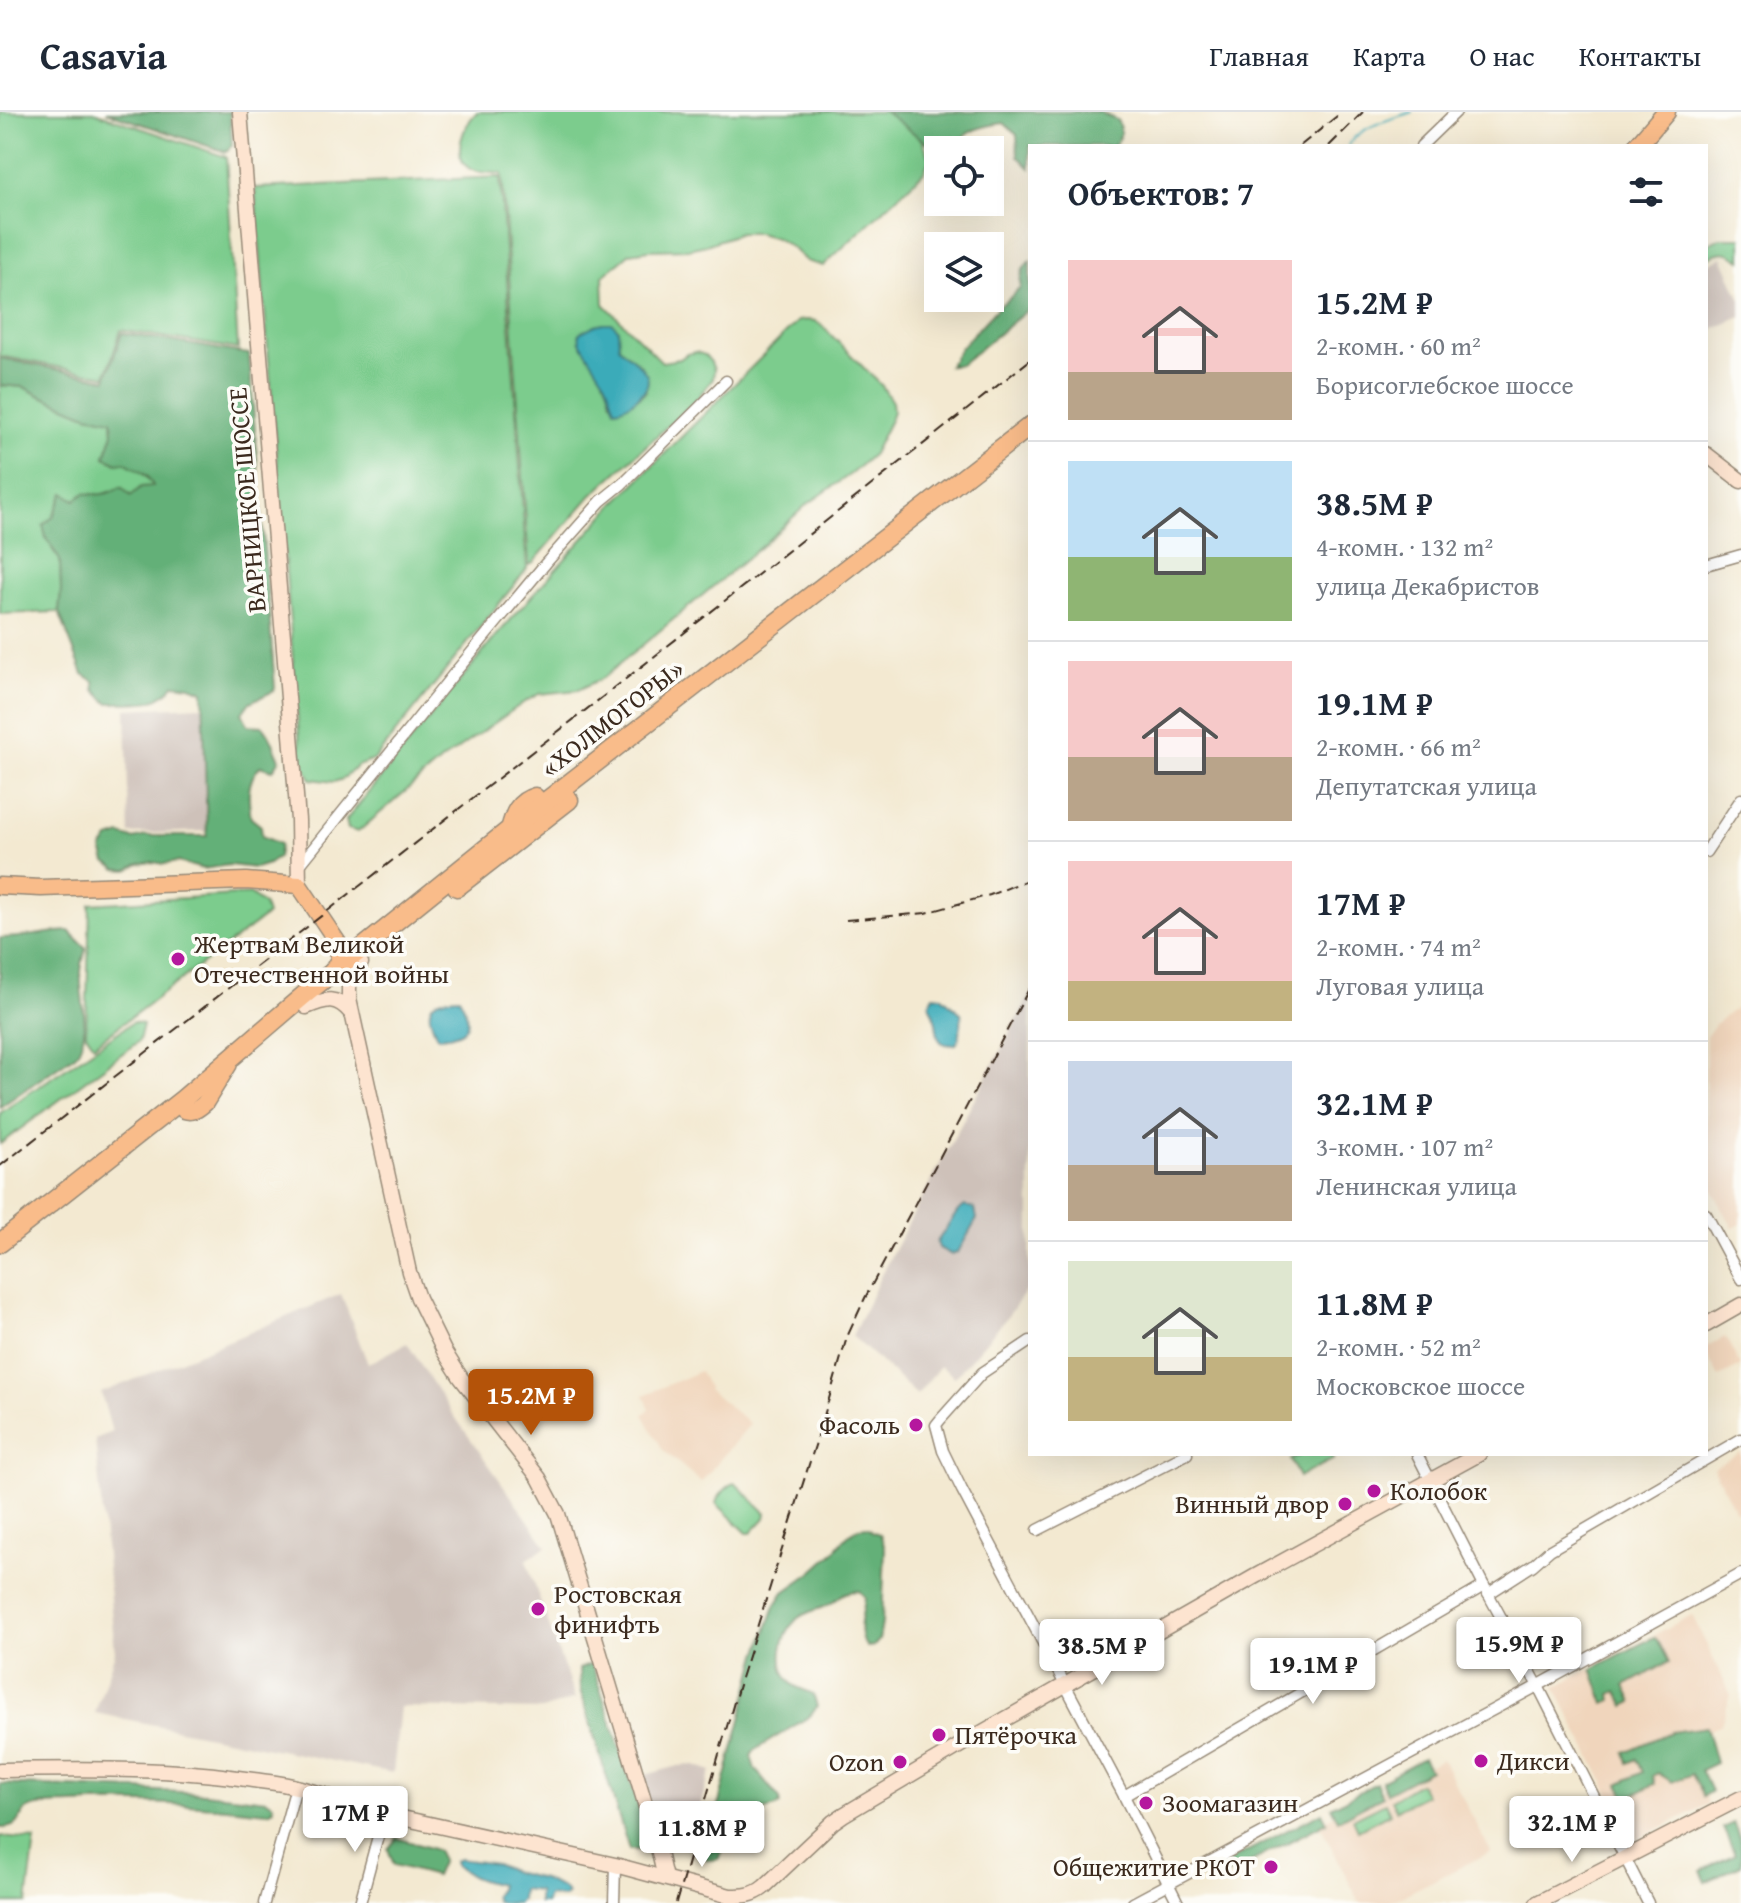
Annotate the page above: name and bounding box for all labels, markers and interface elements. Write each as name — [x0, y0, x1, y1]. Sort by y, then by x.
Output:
text: Casavia — [40, 27, 167, 83]
text: Главная — [1209, 35, 1309, 76]
text: Карта — [1353, 35, 1425, 76]
text: О нас — [1469, 35, 1535, 76]
text: Контакты — [1579, 35, 1701, 76]
map controls — [924, 136, 1004, 312]
button: locate — [924, 136, 1004, 216]
text: Объектов: 7 — [1068, 168, 1254, 217]
icon: filters — [1624, 170, 1668, 214]
button: layers — [924, 232, 1004, 312]
text: 15.2M ₽ — [1316, 277, 1433, 326]
icon: home — [1132, 292, 1228, 388]
text: 2-комн. · 60 m² — [1316, 326, 1481, 365]
text: Борисоглебское шоссе — [1316, 365, 1574, 404]
street label: ВАРНИЦКОЕ ШОССЕ — [217, 386, 276, 614]
text: 38.5M ₽ — [1316, 478, 1433, 527]
icon: home — [1132, 493, 1228, 589]
text: 4-комн. · 132 m² — [1316, 527, 1493, 566]
text: улица Декабристов — [1316, 566, 1540, 605]
street label: «ХОЛМОГОРЫ» — [532, 649, 692, 786]
text: 19.1M ₽ — [1316, 678, 1433, 727]
icon: home — [1132, 693, 1228, 789]
text: 2-комн. · 66 m² — [1316, 727, 1481, 766]
text: Депутатская улица — [1316, 766, 1537, 805]
text: 17M ₽ — [1316, 878, 1406, 927]
icon: home — [1132, 893, 1228, 989]
place label: Жертвам Великой Отечественной войны — [193, 924, 449, 993]
text: 2-комн. · 74 m² — [1316, 927, 1481, 966]
marker: Жертвам Великой Отечественной войны — [169, 950, 187, 968]
text: Луговая улица — [1316, 966, 1484, 1005]
text: 32.1M ₽ — [1316, 1078, 1433, 1127]
icon: home — [1132, 1093, 1228, 1189]
text: 3-комн. · 107 m² — [1316, 1127, 1493, 1166]
text: Ленинская улица — [1316, 1166, 1517, 1205]
text: 11.8M ₽ — [1316, 1278, 1433, 1327]
icon: home — [1132, 1293, 1228, 1389]
text: 2-комн. · 52 m² — [1316, 1327, 1481, 1366]
text: Московское шоссе — [1316, 1366, 1525, 1405]
pin: 15.2M ₽ — [457, 1369, 605, 1437]
text: 15.2M ₽ — [486, 1375, 576, 1414]
place label: Фасоль — [819, 1405, 900, 1444]
marker: Фасоль — [907, 1416, 925, 1434]
place label: Колобок — [1390, 1471, 1487, 1510]
marker: Колобок — [1365, 1482, 1383, 1500]
place label: Винный двор — [1175, 1484, 1329, 1523]
marker: Винный двор — [1336, 1495, 1354, 1513]
place label: Ростовская финифть — [554, 1574, 682, 1643]
marker: Ростовская финифть — [529, 1600, 547, 1618]
pin: 15.9M ₽ — [1445, 1617, 1593, 1685]
pin: 38.5M ₽ — [1028, 1619, 1176, 1687]
text: 15.9M ₽ — [1474, 1623, 1564, 1662]
text: 38.5M ₽ — [1057, 1625, 1147, 1664]
pin: 19.1M ₽ — [1239, 1638, 1387, 1706]
text: 19.1M ₽ — [1268, 1644, 1358, 1683]
place label: Пятёрочка — [955, 1715, 1077, 1754]
marker: Пятёрочка — [930, 1726, 948, 1744]
place label: Дикси — [1496, 1741, 1570, 1780]
place label: Ozon — [829, 1742, 884, 1781]
marker: Дикси — [1472, 1752, 1490, 1770]
marker: Ozon — [891, 1753, 909, 1771]
place label: Зоомагазин — [1162, 1783, 1298, 1822]
pin: 17M ₽ — [299, 1786, 411, 1854]
text: 17M ₽ — [321, 1792, 389, 1831]
marker: Зоомагазин — [1137, 1794, 1155, 1812]
pin: 32.1M ₽ — [1498, 1796, 1646, 1864]
pin: 11.8M ₽ — [628, 1801, 776, 1869]
text: 32.1M ₽ — [1527, 1802, 1617, 1841]
text: 11.8M ₽ — [657, 1807, 747, 1846]
place label: Общежитие РКОТ — [1053, 1847, 1255, 1886]
marker: Общежитие РКОТ — [1262, 1858, 1280, 1876]

